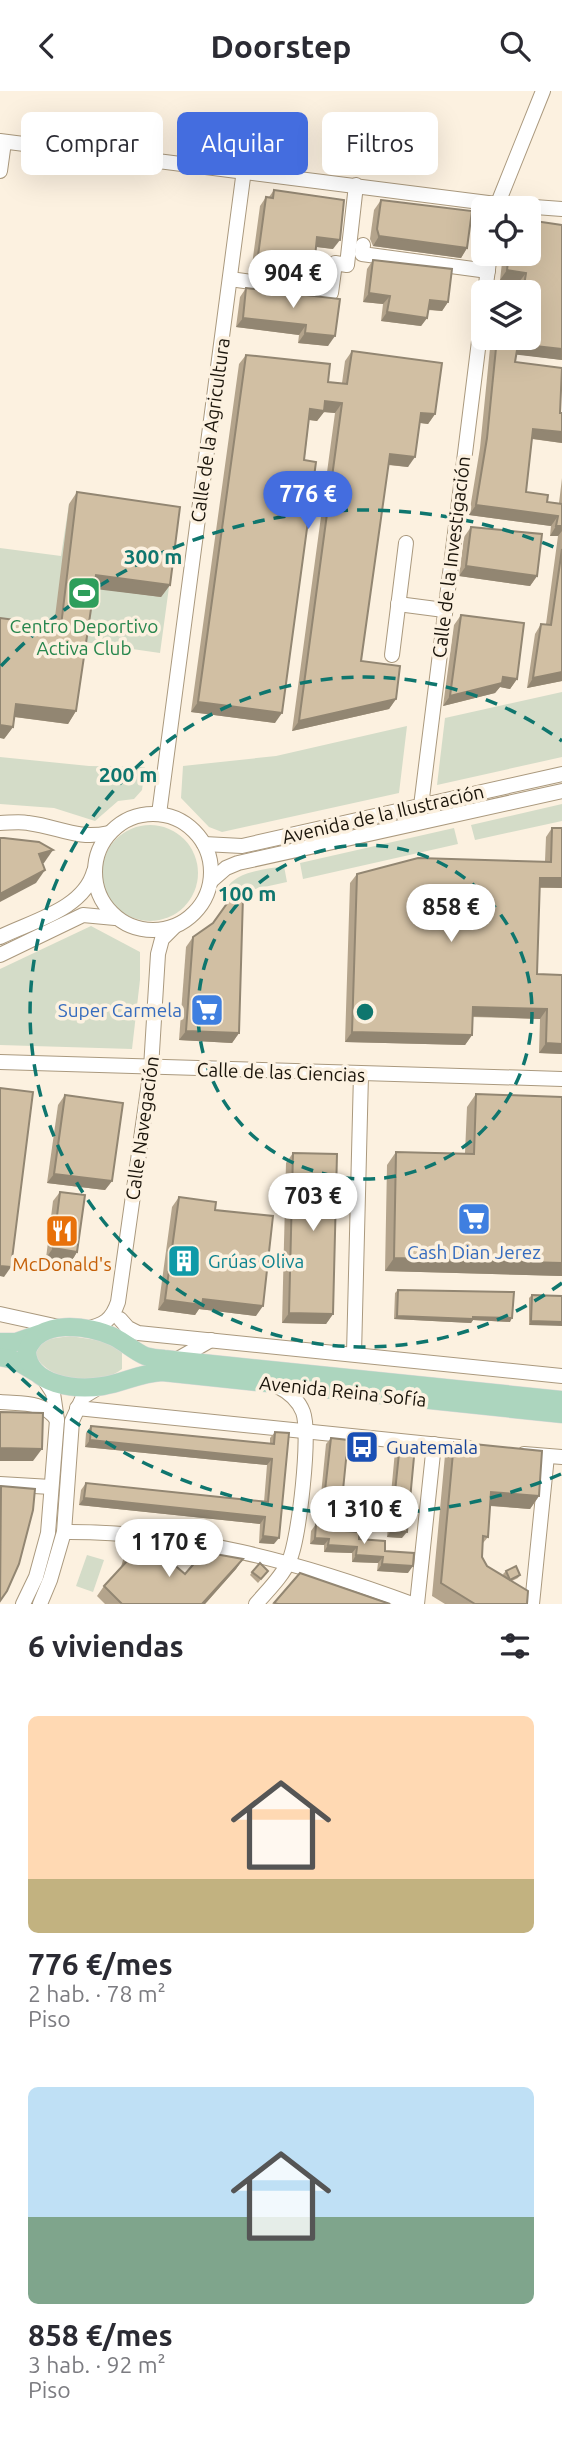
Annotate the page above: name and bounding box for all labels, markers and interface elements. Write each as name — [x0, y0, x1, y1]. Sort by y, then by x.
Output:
icon: back — [28, 27, 66, 65]
icon: search — [496, 27, 534, 65]
text: Doorstep — [210, 28, 352, 64]
chip: Comprar — [21, 112, 163, 175]
chip: Alquilar — [177, 112, 308, 175]
chip: Filtros — [322, 112, 438, 175]
map controls — [471, 196, 541, 350]
button: locate — [471, 196, 541, 266]
pin: 904 € — [244, 251, 342, 310]
text: 904 € — [264, 260, 322, 285]
button: layers — [471, 280, 541, 350]
street label: Calle de la Agricultura — [186, 336, 234, 524]
street label: Calle de la Investigación — [428, 455, 474, 659]
pin: 776 € — [259, 471, 357, 531]
text: 776 € — [279, 481, 337, 506]
text: 300 m — [124, 544, 182, 568]
sports icon: Centro Deportivo Activa Club — [65, 574, 103, 612]
place label: Centro Deportivo Activa Club — [10, 615, 158, 659]
text: 200 m — [99, 762, 157, 786]
street label: Avenida de la Ilustración — [280, 780, 486, 848]
text: 100 m — [218, 881, 276, 905]
pin: 858 € — [402, 885, 500, 944]
text: 858 € — [422, 894, 480, 919]
supermarket icon: Super Carmela — [188, 991, 226, 1029]
place label: Super Carmela — [58, 999, 182, 1021]
centre of rings — [353, 1000, 377, 1024]
street label: Calle Navegación — [121, 1054, 163, 1202]
street label: Calle de las Ciencias — [196, 1058, 366, 1086]
pin: 703 € — [264, 1173, 362, 1233]
text: 703 € — [284, 1183, 342, 1208]
supermarket icon: Cash Dian Jerez — [455, 1200, 493, 1238]
restaurant icon: McDonald's — [43, 1212, 81, 1250]
place label: Cash Dian Jerez — [407, 1241, 541, 1263]
building icon: Grúas Oliva — [165, 1242, 203, 1280]
place label: Grúas Oliva — [208, 1250, 304, 1272]
place label: McDonald's — [12, 1253, 112, 1275]
street label: Avenida Reina Sofía — [258, 1371, 428, 1411]
bus stop icon: Guatemala — [343, 1428, 381, 1466]
place label: Guatemala — [386, 1436, 478, 1458]
pin: 1 310 € — [299, 1487, 429, 1546]
text: 1 310 € — [326, 1496, 402, 1521]
pin: 1 170 € — [104, 1519, 234, 1579]
text: 1 170 € — [131, 1529, 207, 1554]
icon: filters — [496, 1627, 534, 1665]
text: 6 viviendas — [28, 1629, 184, 1663]
icon: home — [218, 1762, 344, 1888]
text: 776 €/mes — [28, 1947, 173, 1981]
text: 2 hab. · 78 m² — [28, 1981, 166, 2006]
text: Piso — [28, 2006, 71, 2031]
icon: home — [218, 2133, 344, 2259]
text: 858 €/mes — [28, 2318, 173, 2352]
text: 3 hab. · 92 m² — [28, 2352, 166, 2377]
text: Piso — [28, 2377, 71, 2402]

